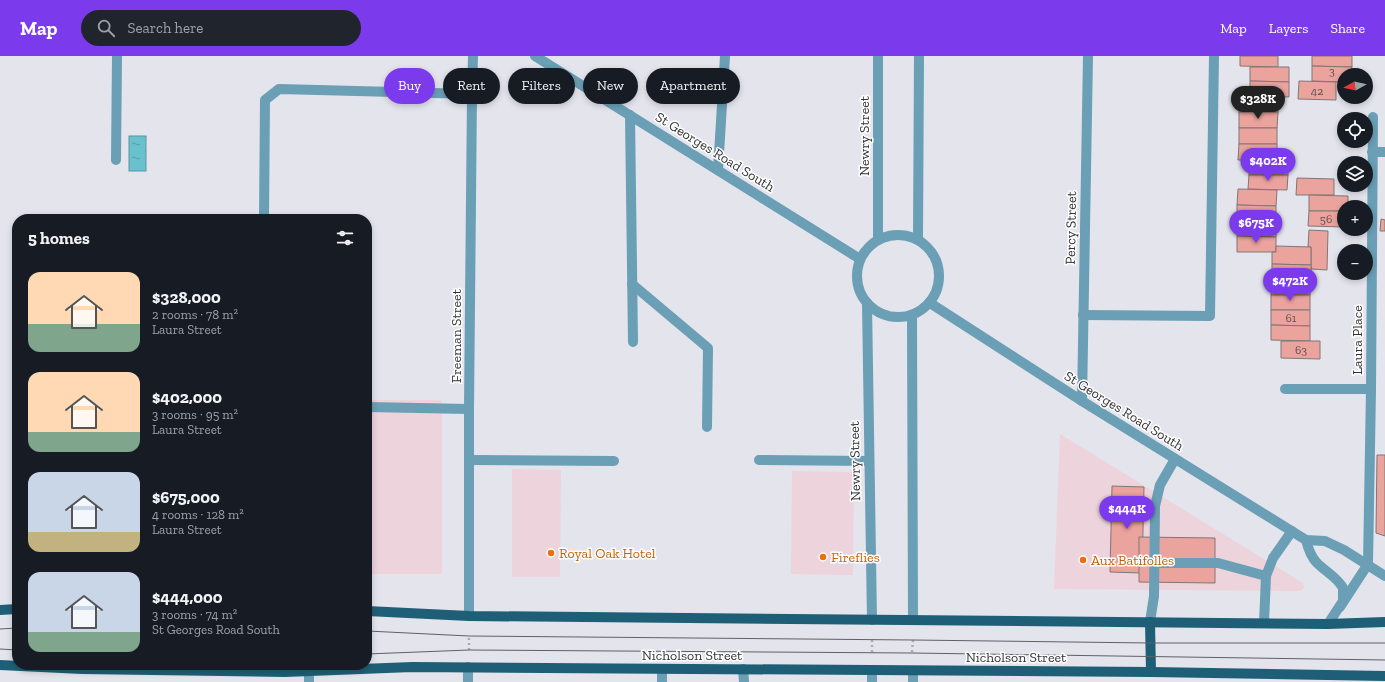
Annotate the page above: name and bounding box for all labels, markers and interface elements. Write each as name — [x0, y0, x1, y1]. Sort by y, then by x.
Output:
search box — [81, 10, 361, 46]
text: Map — [20, 17, 57, 40]
icon: search — [95, 17, 117, 39]
text: Search here — [127, 19, 203, 37]
text: Map — [1220, 20, 1247, 37]
text: Layers — [1269, 20, 1308, 37]
text: Share — [1330, 20, 1365, 37]
house number: 3 — [1329, 64, 1335, 78]
chip: Buy — [384, 68, 435, 104]
chip: Rent — [443, 68, 500, 104]
chip: Filters — [508, 68, 575, 104]
chip: New — [583, 68, 638, 104]
chip: Apartment — [646, 68, 740, 104]
north arrow — [1337, 68, 1373, 104]
map controls — [1337, 68, 1373, 280]
house number: 42 — [1311, 84, 1323, 98]
pin: $328K — [1230, 86, 1286, 120]
text: $328K — [1240, 91, 1276, 106]
street label: Newry Street — [856, 95, 873, 176]
street label: St Georges Road South — [652, 108, 778, 196]
button: locate — [1337, 112, 1373, 148]
pin: $402K — [1240, 148, 1296, 182]
text: $402K — [1249, 153, 1287, 168]
button: layers — [1337, 156, 1373, 192]
street label: Percy Street — [1062, 190, 1080, 265]
button: + — [1337, 200, 1373, 236]
pin: $675K — [1228, 210, 1284, 244]
house number: 56 — [1320, 212, 1332, 226]
text: $675K — [1238, 215, 1274, 230]
icon: filters — [334, 227, 356, 249]
text: 5 homes — [28, 228, 90, 248]
button: − — [1337, 244, 1373, 280]
pin: $472K — [1262, 268, 1318, 302]
text: $472K — [1272, 273, 1308, 288]
text: $328,000 — [152, 287, 221, 307]
icon: home — [60, 288, 108, 336]
street label: Freeman Street — [448, 288, 465, 383]
street label: Laura Place — [1349, 305, 1366, 375]
text: 2 rooms · 78 m² — [152, 307, 238, 322]
house number: 61 — [1286, 311, 1297, 325]
text: Laura Street — [152, 322, 222, 337]
house number: 63 — [1295, 343, 1307, 357]
street label: St Georges Road South — [1061, 367, 1187, 455]
text: $402,000 — [152, 387, 222, 407]
icon: home — [60, 388, 108, 436]
text: 3 rooms · 95 m² — [152, 407, 238, 422]
street label: Newry Street — [846, 420, 864, 501]
text: Laura Street — [152, 422, 222, 437]
text: $675,000 — [152, 487, 220, 507]
icon: home — [60, 488, 108, 536]
pin: $444K — [1099, 496, 1155, 530]
text: $444K — [1108, 501, 1146, 516]
text: 4 rooms · 128 m² — [152, 507, 244, 522]
text: Laura Street — [152, 522, 222, 537]
place label: Royal Oak Hotel — [559, 545, 656, 562]
marker: Royal Oak Hotel — [546, 548, 556, 558]
place label: Fireflies — [831, 549, 880, 566]
marker: Fireflies — [818, 552, 828, 562]
place label: Aux Batifolles — [1091, 552, 1174, 569]
marker: Aux Batifolles — [1078, 555, 1088, 565]
text: $444,000 — [152, 587, 223, 607]
icon: home — [60, 588, 108, 636]
text: 3 rooms · 74 m² — [152, 607, 237, 622]
text: St Georges Road South — [152, 622, 280, 637]
street label: Nicholson Street — [642, 647, 743, 664]
street label: Nicholson Street — [966, 649, 1067, 666]

